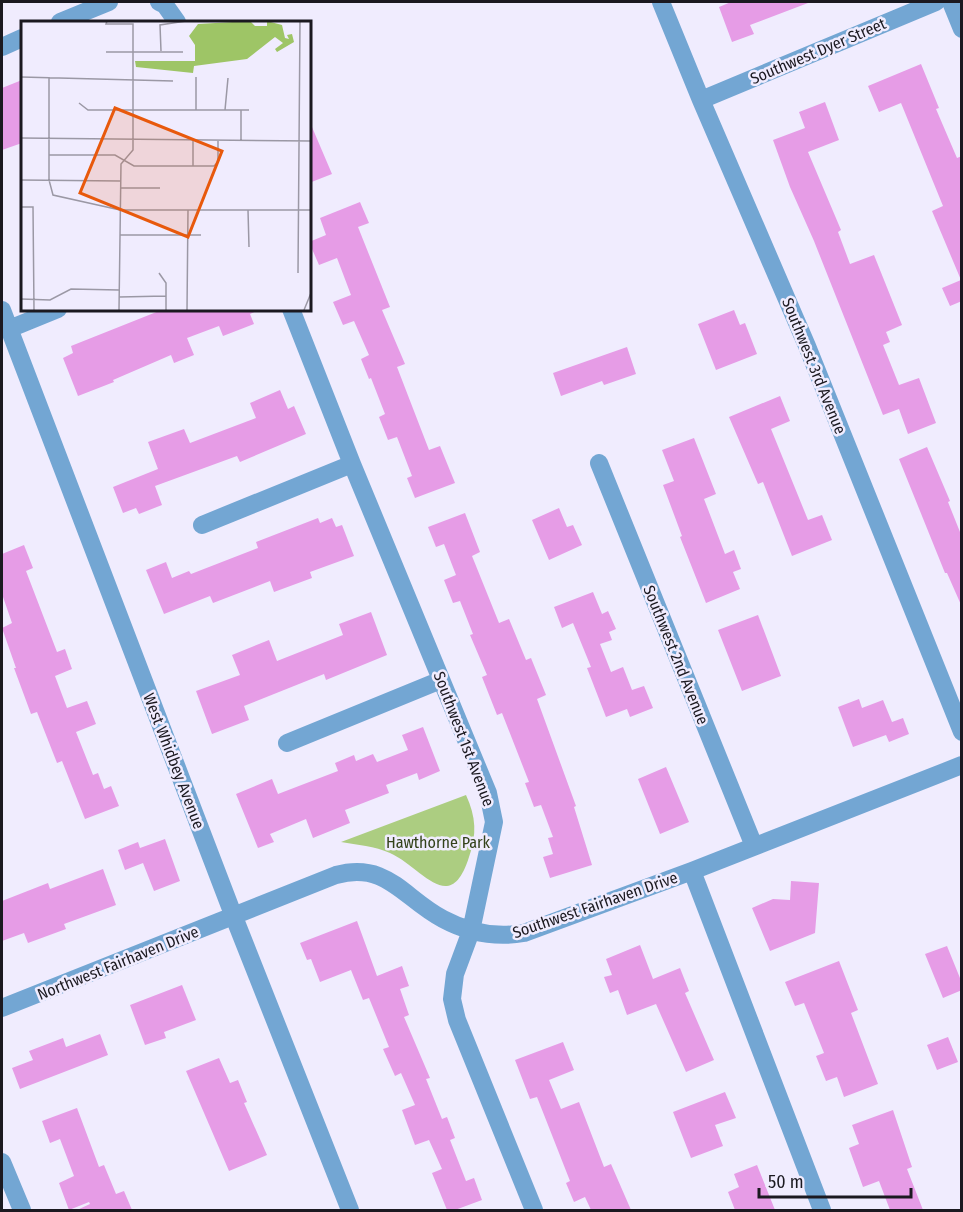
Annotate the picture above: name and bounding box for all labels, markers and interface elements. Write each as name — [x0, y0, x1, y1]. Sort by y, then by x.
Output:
street label: Southwest Dyer Street — [747, 14, 889, 88]
inset map — [21, 21, 310, 310]
street label: Southwest 3rd Avenue — [778, 295, 850, 437]
street label: Southwest 2nd Avenue — [639, 583, 713, 727]
street label: Southwest 1st Avenue — [430, 669, 498, 809]
street label: West Whidbey Avenue — [139, 690, 209, 832]
park label: Hawthorne Park — [386, 833, 491, 852]
street label: Southwest Fairhaven Drive — [510, 868, 680, 942]
street label: Northwest Fairhaven Drive — [35, 922, 201, 1004]
scale bar — [759, 1161, 910, 1199]
text: 50 m — [768, 1171, 804, 1193]

